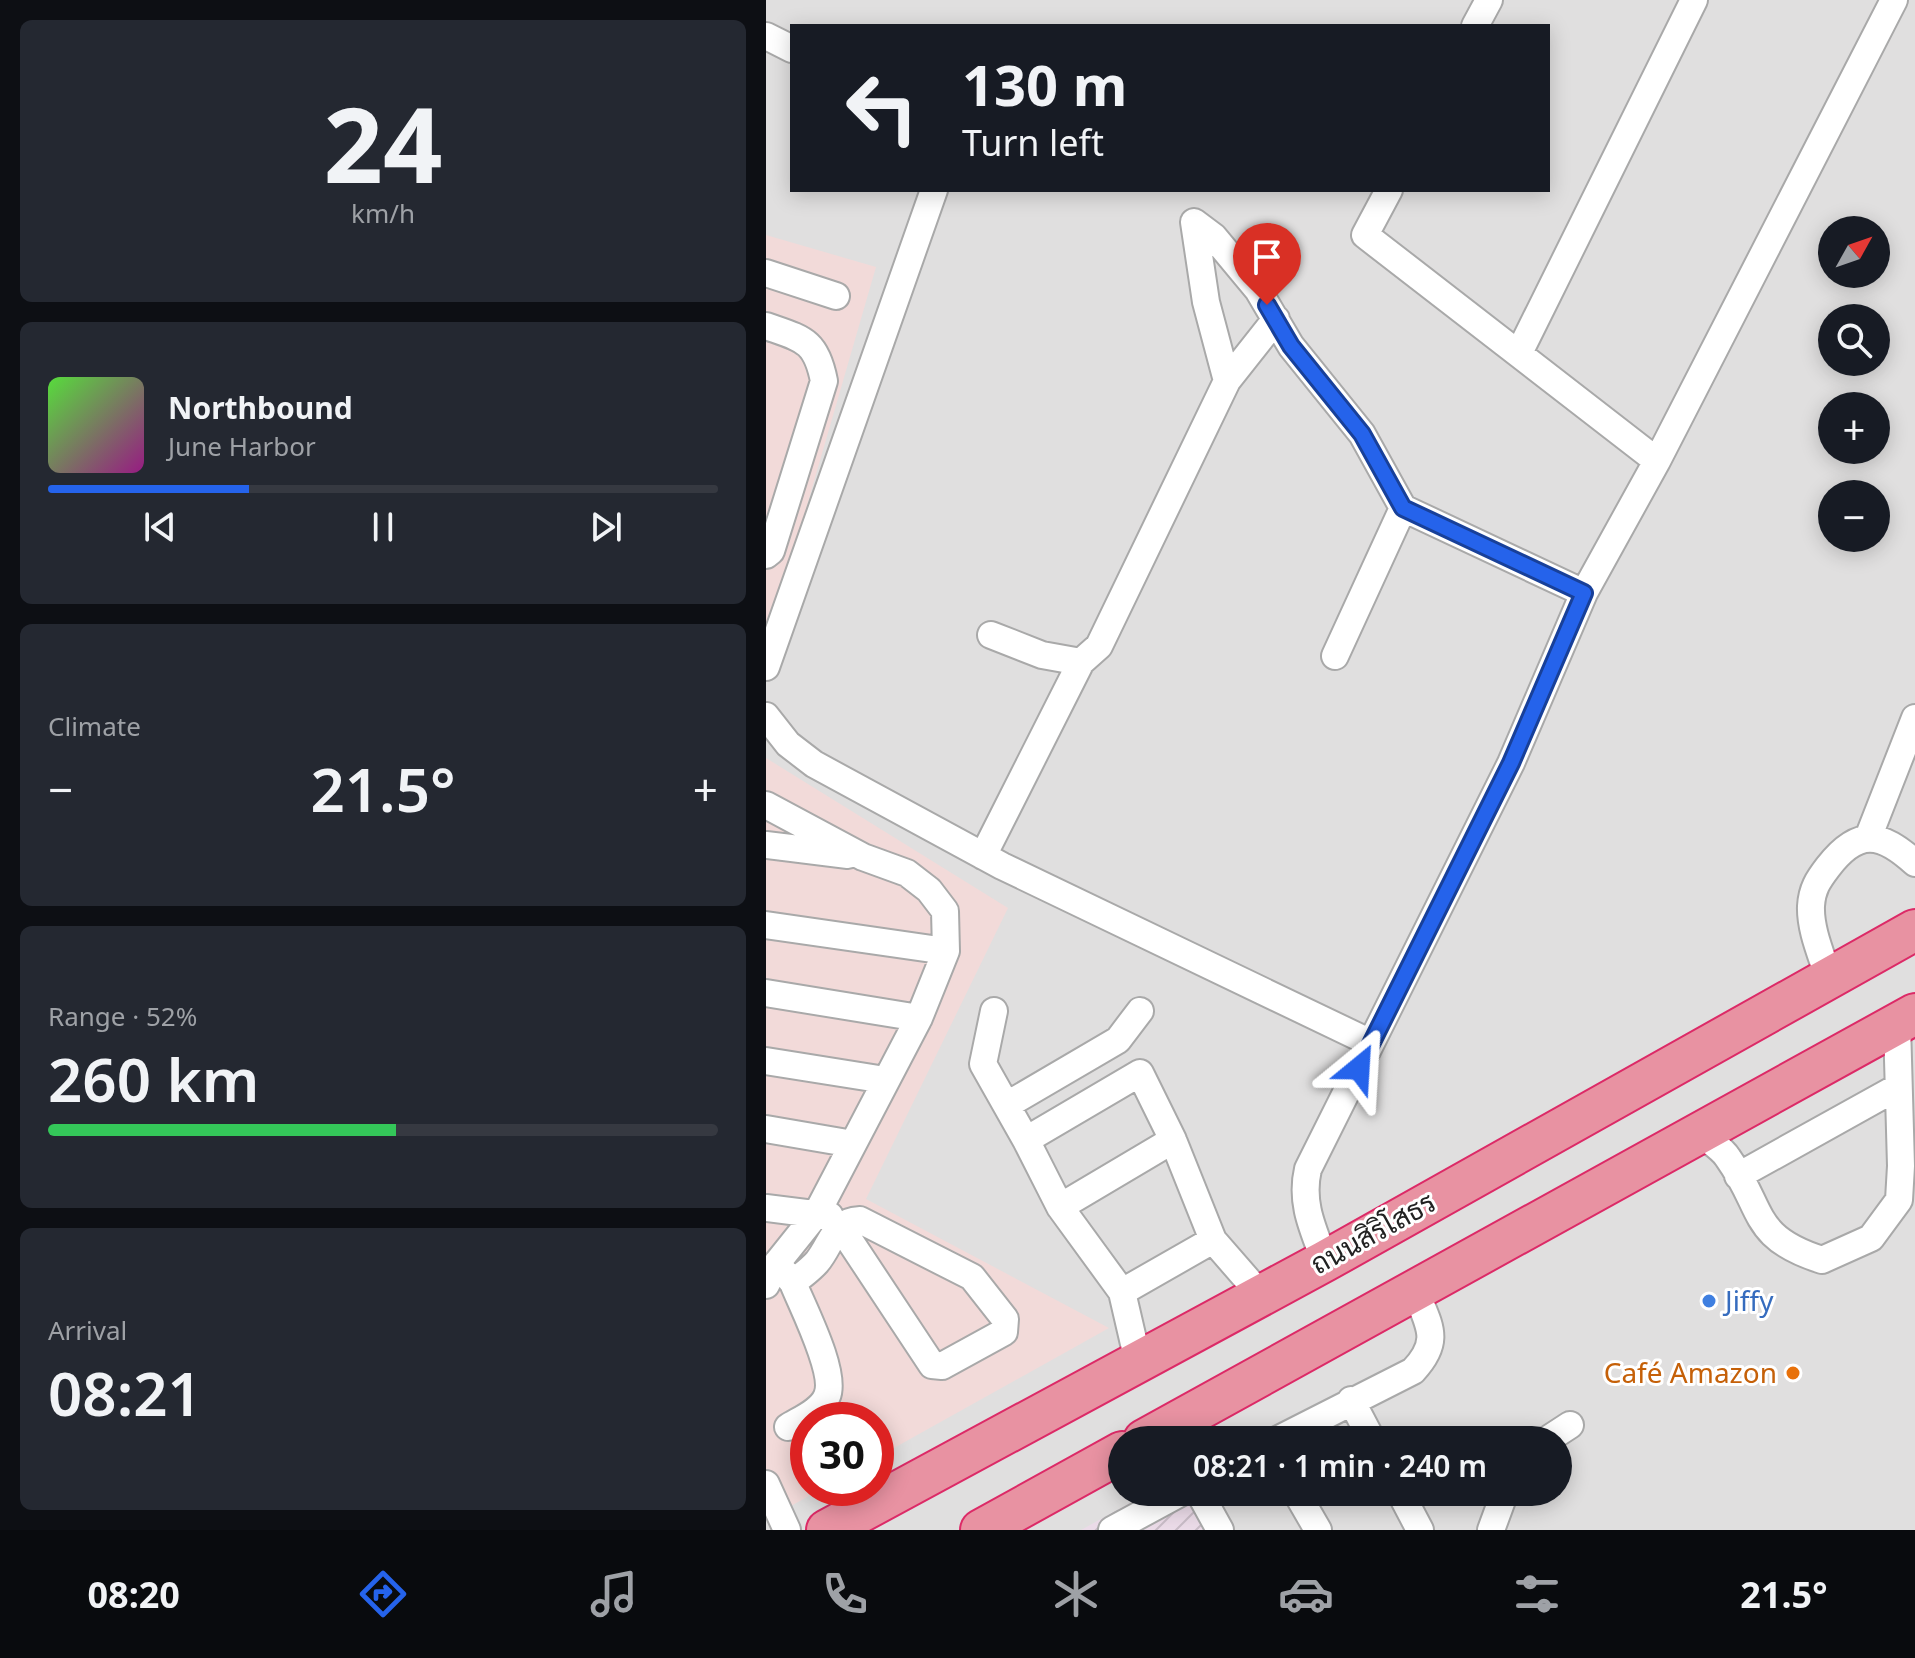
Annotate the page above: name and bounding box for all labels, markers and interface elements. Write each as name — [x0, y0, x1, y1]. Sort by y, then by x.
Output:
text: 130 m — [962, 46, 1127, 122]
icon: left — [830, 56, 934, 160]
text: 24 — [324, 72, 442, 213]
text: Turn left — [962, 118, 1104, 167]
text: km/h — [351, 195, 415, 231]
north arrow — [1818, 216, 1890, 288]
map controls — [1818, 216, 1890, 552]
pin — [1233, 223, 1301, 305]
icon: arrive — [1245, 235, 1289, 279]
button: search — [1818, 304, 1890, 376]
text: Northbound — [168, 387, 353, 428]
button: + — [1818, 392, 1890, 464]
text: June Harbor — [168, 428, 316, 464]
button: − — [1818, 480, 1890, 552]
icon: previous — [138, 505, 182, 549]
icon: pause — [361, 505, 405, 549]
icon: next — [584, 505, 628, 549]
text: Climate — [48, 708, 141, 744]
text: 21.5° — [310, 748, 456, 830]
text: − — [48, 759, 73, 819]
text: + — [693, 759, 718, 819]
text: Range · 52% — [48, 998, 197, 1034]
position arrow — [1317, 1026, 1401, 1110]
text: 260 km — [48, 1038, 259, 1120]
street label: ถนนสิริโสธร — [1303, 1182, 1442, 1282]
place label: Jiffy — [1722, 1281, 1774, 1319]
marker: Jiffy — [1700, 1292, 1718, 1310]
text: Arrival — [48, 1312, 127, 1348]
text: 08:21 — [48, 1352, 202, 1434]
place label: Café Amazon — [1604, 1353, 1777, 1391]
marker: Café Amazon — [1784, 1364, 1802, 1382]
speed limit sign: 30 — [790, 1402, 894, 1506]
text: 08:21 · 1 min · 240 m — [1193, 1445, 1487, 1486]
icon: directions — [355, 1566, 411, 1622]
icon: music — [586, 1566, 642, 1622]
icon: phone — [817, 1566, 873, 1622]
icon: climate — [1048, 1566, 1104, 1622]
icon: car — [1278, 1566, 1334, 1622]
icon: filters — [1509, 1566, 1565, 1622]
text: 08:20 — [87, 1570, 180, 1619]
text: 21.5° — [1740, 1570, 1827, 1619]

